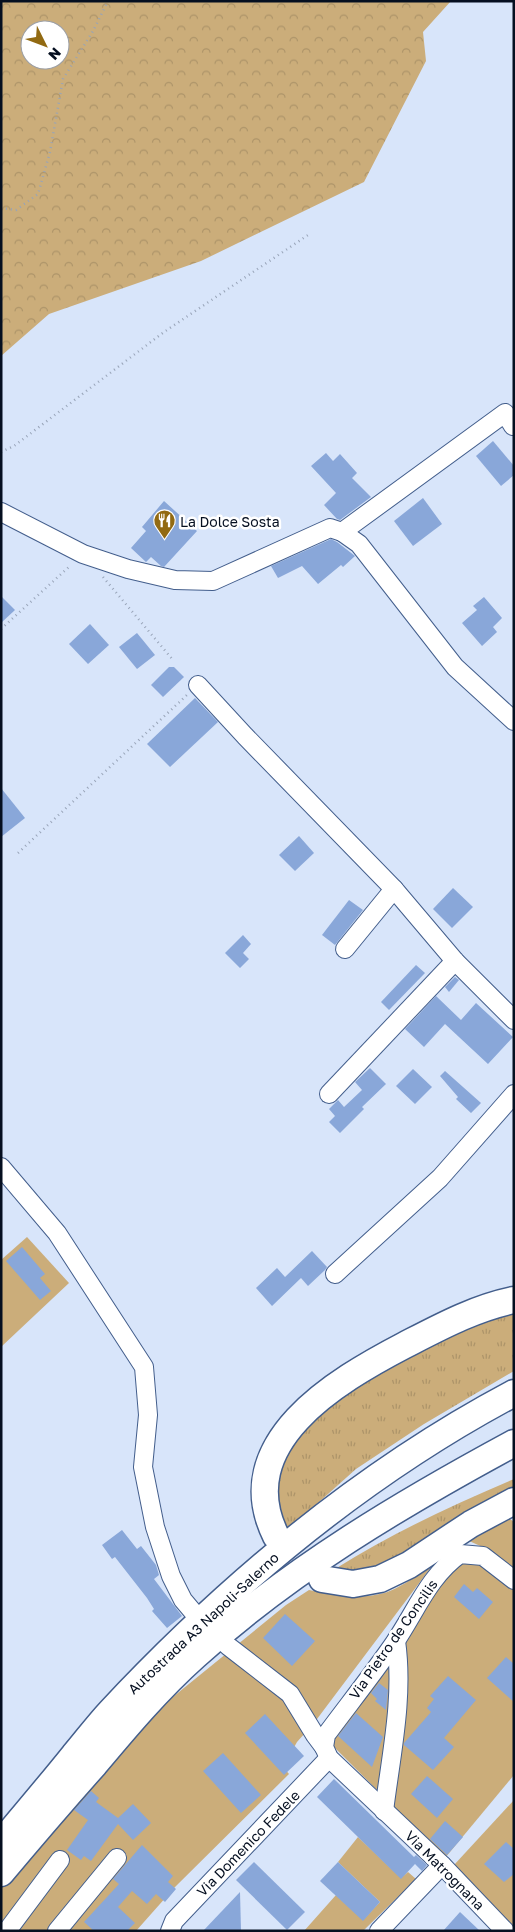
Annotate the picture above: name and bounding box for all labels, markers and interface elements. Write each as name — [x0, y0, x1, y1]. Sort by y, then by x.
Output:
north arrow — [20, 20, 70, 70]
text: N — [45, 44, 65, 64]
restaurant icon: La Dolce Sosta — [152, 509, 176, 540]
place label: La Dolce Sosta — [180, 513, 280, 530]
street label: Autostrada A3 Napoli-Salerno — [124, 1549, 282, 1697]
street label: Via Pietro de Concilis — [345, 1576, 441, 1702]
street label: Via Domenico Fedele — [193, 1787, 303, 1899]
street label: Via Matrognana — [402, 1827, 488, 1913]

